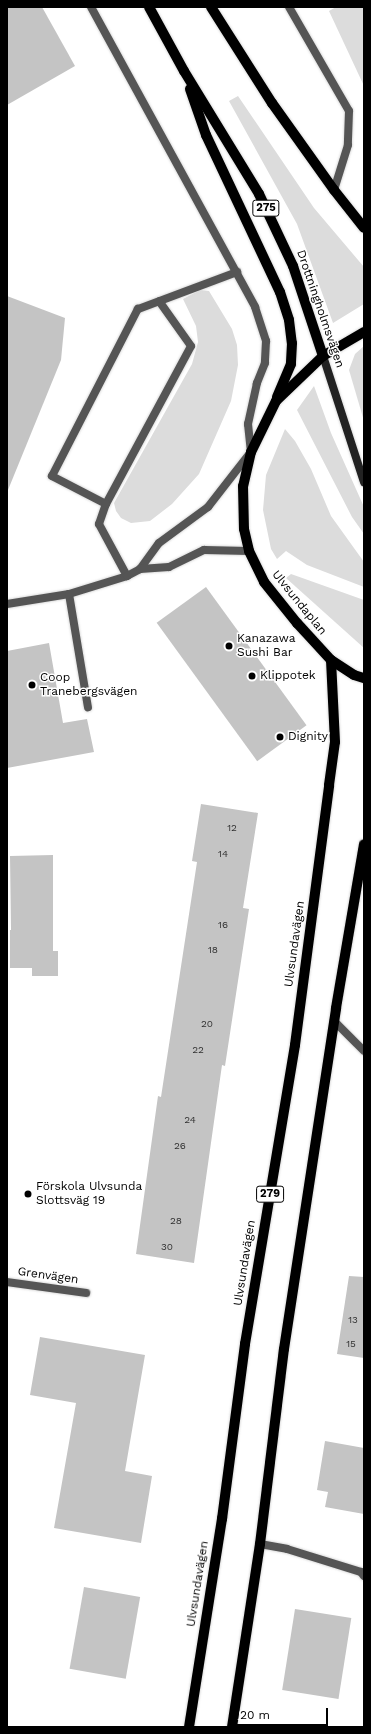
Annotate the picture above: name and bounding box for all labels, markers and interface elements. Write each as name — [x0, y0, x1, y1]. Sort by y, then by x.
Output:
road number: 275 — [252, 199, 280, 217]
street label: Drottningholmsvägen — [293, 248, 347, 370]
street label: Ulvsundaplan — [269, 568, 329, 638]
place label: Kanazawa Sushi Bar — [237, 632, 295, 660]
marker: Kanazawa Sushi Bar — [224, 641, 234, 651]
place label: Klippotek — [260, 669, 316, 683]
place label: Coop Tranebergsvägen — [40, 671, 137, 699]
marker: Klippotek — [247, 671, 257, 681]
marker: Coop Tranebergsvägen — [27, 680, 37, 690]
place label: Dignity — [288, 730, 328, 744]
marker: Dignity — [275, 732, 285, 742]
house number: 12 — [227, 822, 237, 834]
house number: 14 — [218, 848, 228, 860]
street label: Ulvsundavägen — [282, 900, 308, 988]
house number: 16 — [218, 919, 228, 931]
house number: 18 — [208, 944, 218, 956]
house number: 20 — [201, 1018, 213, 1030]
house number: 22 — [192, 1044, 204, 1056]
house number: 24 — [184, 1114, 196, 1126]
house number: 26 — [174, 1140, 186, 1152]
place label: Förskola Ulvsunda Slottsväg 19 — [36, 1180, 143, 1208]
road number: 279 — [256, 1185, 284, 1203]
marker: Förskola Ulvsunda Slottsväg 19 — [23, 1189, 33, 1199]
house number: 28 — [170, 1215, 182, 1227]
street label: Ulvsundavägen — [231, 1219, 259, 1307]
house number: 30 — [161, 1241, 173, 1253]
street label: Grenvägen — [17, 1265, 79, 1287]
house number: 13 — [348, 1314, 358, 1326]
house number: 15 — [346, 1338, 356, 1350]
street label: Ulvsundavägen — [184, 1540, 212, 1628]
scale bar — [235, 1700, 330, 1726]
text: 20 m — [240, 1708, 270, 1722]

